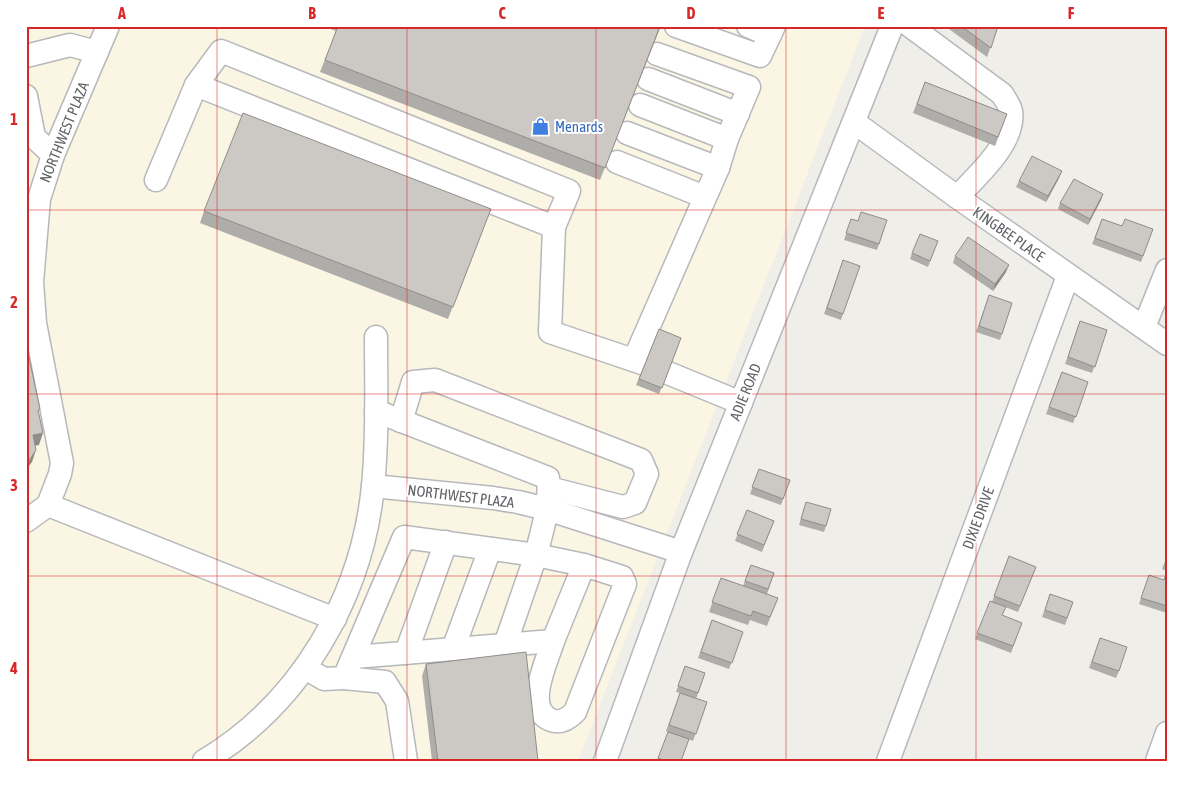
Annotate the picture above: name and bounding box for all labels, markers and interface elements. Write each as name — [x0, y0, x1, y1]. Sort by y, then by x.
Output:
text: A — [117, 4, 126, 22]
text: B — [308, 4, 316, 22]
text: C — [498, 4, 506, 22]
text: D — [687, 4, 696, 22]
text: E — [878, 4, 885, 22]
text: F — [1068, 4, 1075, 22]
street label: NORTHWEST PLAZA — [36, 79, 92, 185]
text: 1 — [10, 110, 18, 128]
shop icon: Menards — [531, 116, 551, 136]
place label: Menards — [555, 118, 603, 135]
street label: KINGBEE PLACE — [970, 203, 1049, 265]
text: 2 — [10, 293, 18, 311]
street label: ADIE ROAD — [726, 361, 764, 423]
text: 3 — [10, 476, 18, 494]
street label: NORTHWEST PLAZA — [407, 481, 516, 511]
street label: DIXIE DRIVE — [959, 484, 997, 551]
text: 4 — [9, 659, 18, 677]

